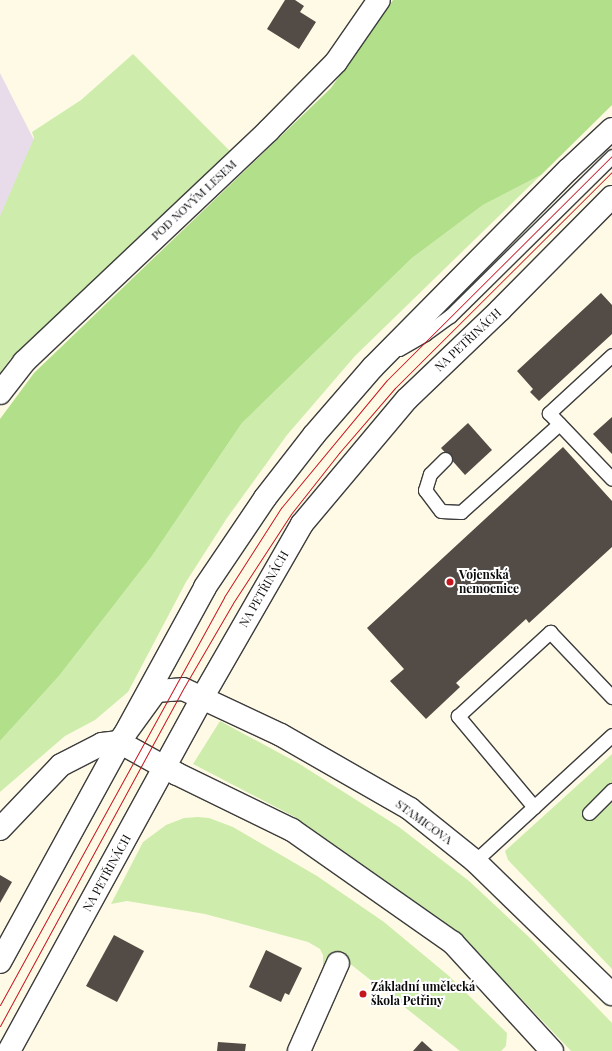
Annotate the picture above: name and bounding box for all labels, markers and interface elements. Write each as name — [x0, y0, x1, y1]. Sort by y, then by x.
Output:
street label: POD NOVÝM LESEM — [148, 157, 240, 243]
street label: NA PETŘINÁCH — [432, 305, 504, 375]
street label: NA PETŘINÁCH — [236, 548, 292, 630]
place label: Vojenská nemocnice — [459, 568, 519, 596]
marker: Vojenská nemocnice — [444, 576, 456, 588]
street label: STAMICOVA — [393, 797, 455, 847]
street label: NA PETŘINÁCH — [80, 832, 134, 914]
place label: Základní umělecká škola Petřiny — [371, 980, 475, 1008]
marker: Základní umělecká škola Petřiny — [358, 989, 368, 999]

